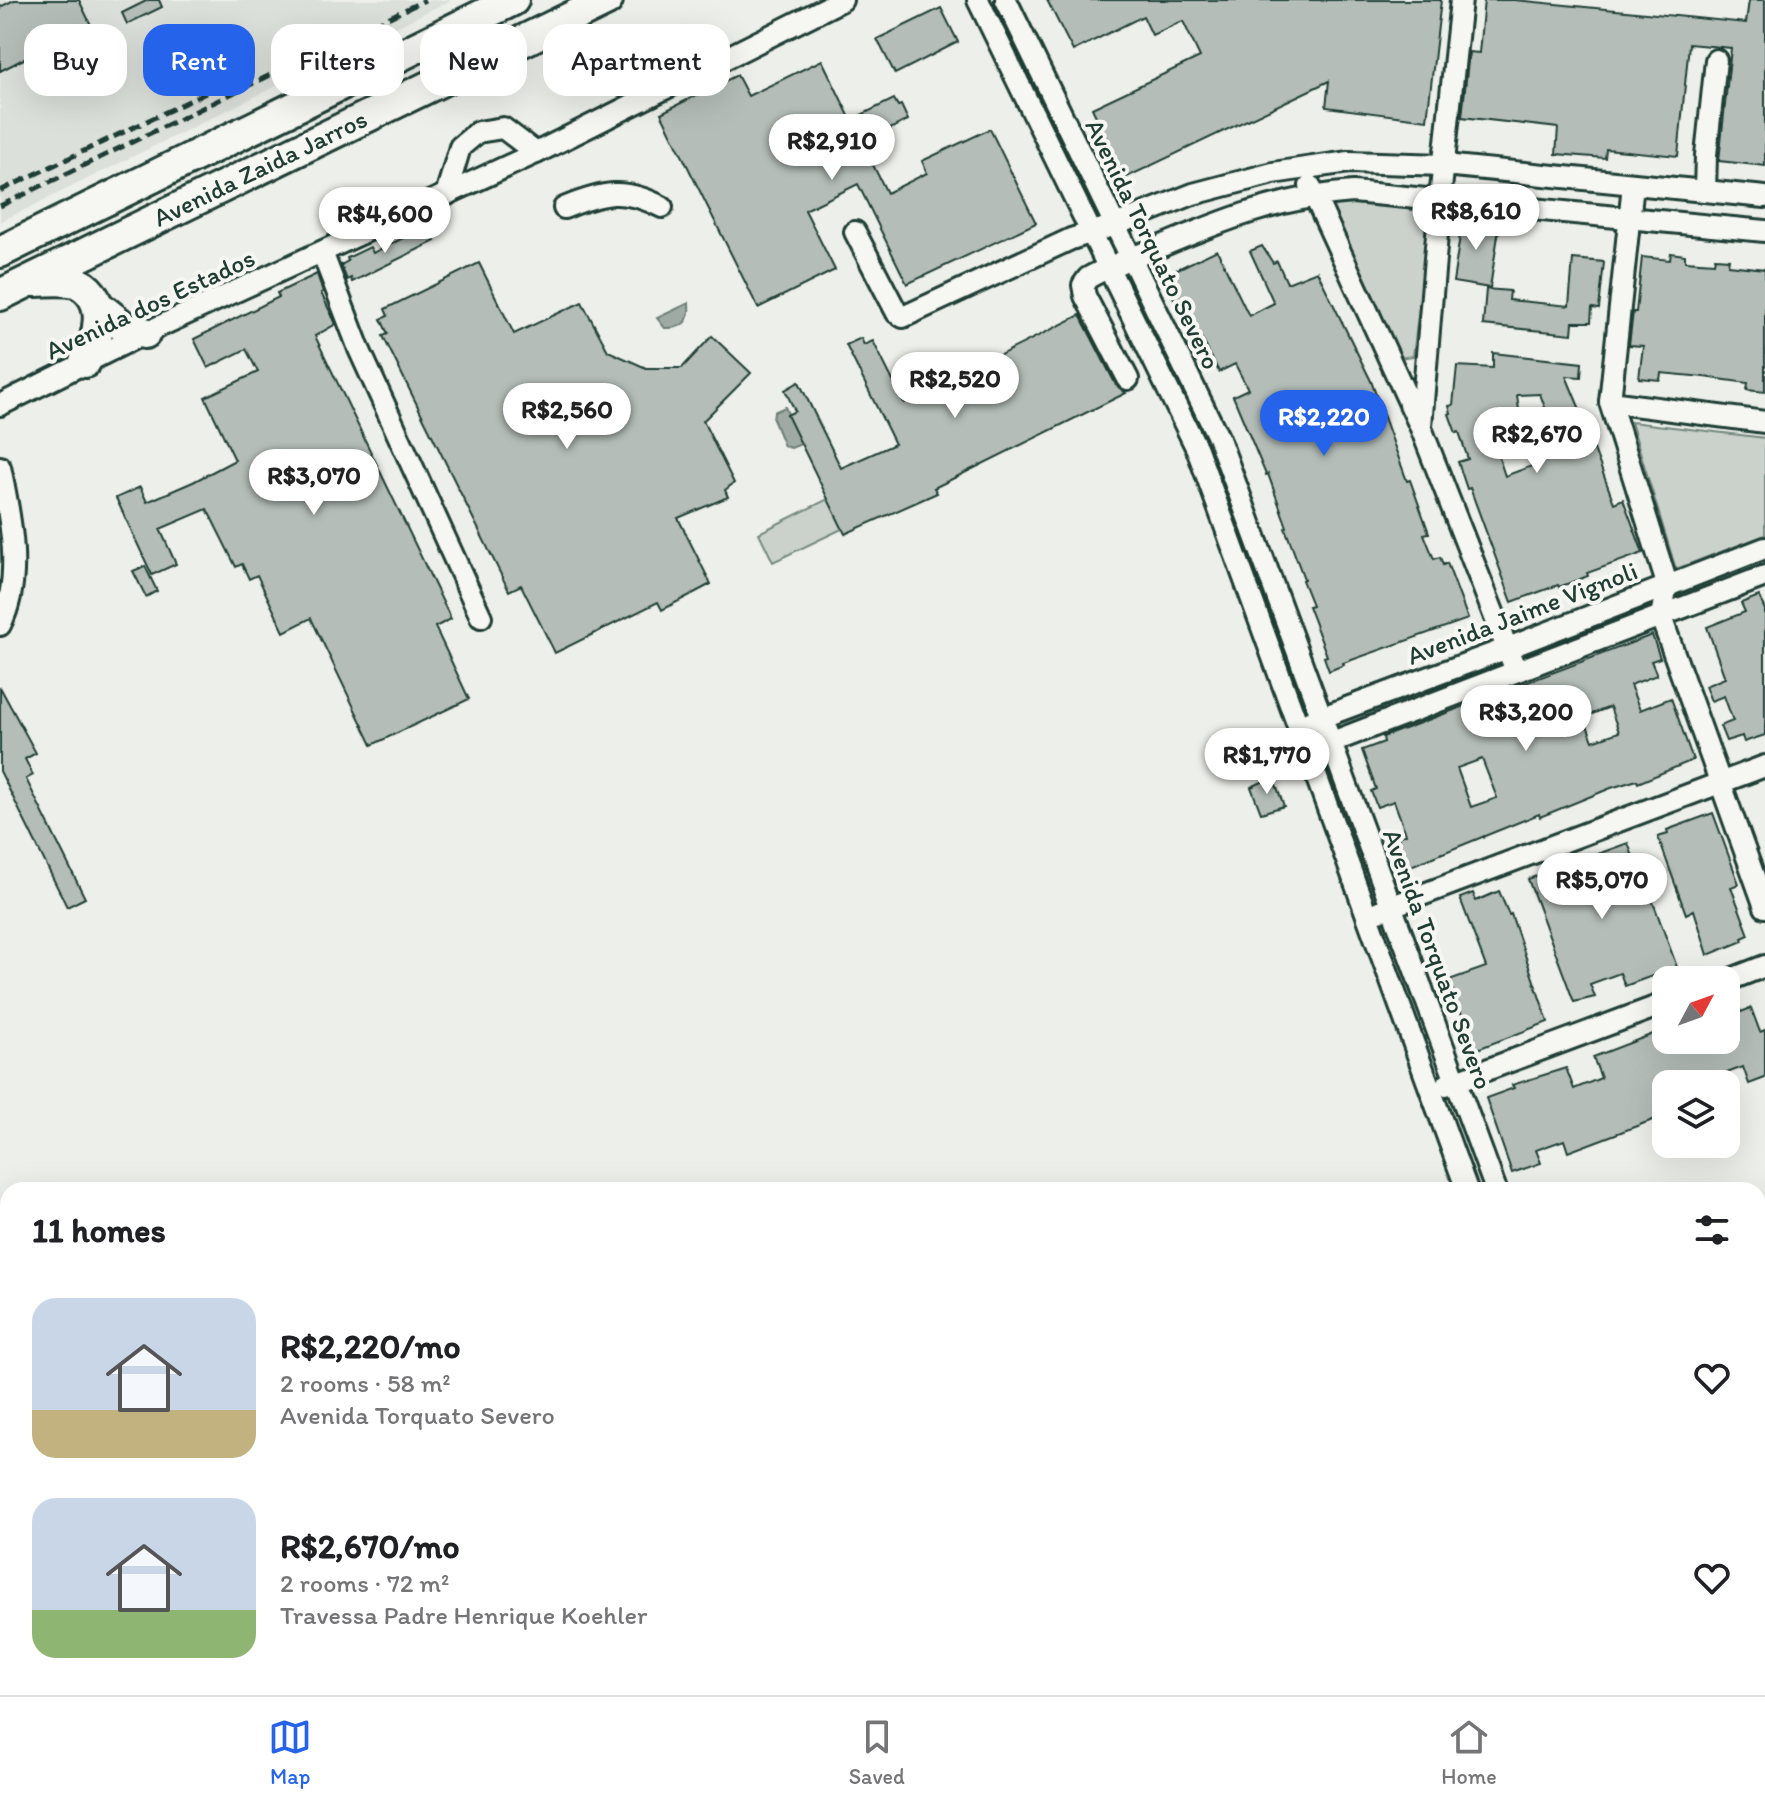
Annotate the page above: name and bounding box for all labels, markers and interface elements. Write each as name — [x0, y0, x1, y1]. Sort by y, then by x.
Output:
chip: Buy — [24, 24, 127, 96]
chip: Rent — [143, 24, 255, 96]
chip: Filters — [271, 24, 404, 96]
chip: New — [420, 24, 527, 96]
chip: Apartment — [543, 24, 730, 96]
street label: Avenida Zaida Jarros — [148, 102, 372, 234]
street label: Avenida Torquato Severo — [1078, 113, 1228, 375]
pin: R$2,910 — [758, 114, 906, 182]
text: R$2,910 — [787, 124, 877, 156]
pin: R$8,610 — [1402, 184, 1550, 252]
pin: R$4,600 — [311, 187, 459, 255]
text: R$8,610 — [1430, 194, 1522, 226]
text: R$4,600 — [337, 197, 433, 229]
street label: Avenida dos Estados — [40, 241, 260, 367]
pin: R$2,520 — [881, 352, 1029, 420]
text: R$2,520 — [909, 362, 1001, 394]
pin: R$2,560 — [493, 383, 641, 451]
pin: R$2,220 — [1250, 390, 1398, 458]
text: R$2,560 — [521, 393, 613, 425]
text: R$2,220 — [1278, 400, 1370, 432]
pin: R$2,670 — [1463, 407, 1611, 475]
text: R$2,670 — [1491, 417, 1583, 449]
pin: R$3,070 — [240, 449, 388, 517]
text: R$3,070 — [267, 459, 361, 491]
street label: Avenida Jaime Vignoli — [1402, 554, 1642, 672]
pin: R$3,200 — [1452, 685, 1600, 753]
text: R$3,200 — [1479, 695, 1573, 727]
pin: R$1,770 — [1193, 728, 1341, 796]
text: R$1,770 — [1223, 738, 1311, 770]
street label: Avenida Torquato Severo — [1376, 824, 1500, 1094]
pin: R$5,070 — [1528, 853, 1676, 921]
text: R$5,070 — [1555, 863, 1649, 895]
north arrow — [1652, 966, 1740, 1054]
map controls — [1652, 966, 1740, 1158]
button: layers — [1652, 1070, 1740, 1158]
icon: filters — [1690, 1208, 1734, 1252]
text: 11 homes — [32, 1210, 166, 1251]
text: R$2,220/mo — [280, 1326, 461, 1367]
icon: home — [96, 1330, 192, 1426]
icon: heart — [1690, 1356, 1734, 1400]
text: 2 rooms · 58 m² — [280, 1367, 451, 1399]
text: Avenida Torquato Severo — [280, 1399, 555, 1431]
text: R$2,670/mo — [280, 1526, 460, 1567]
icon: home — [96, 1530, 192, 1626]
icon: heart — [1690, 1556, 1734, 1600]
text: 2 rooms · 72 m² — [280, 1567, 449, 1599]
text: Travessa Padre Henrique Koehler — [280, 1599, 647, 1631]
tab: Map — [268, 1715, 312, 1790]
tab: Saved — [849, 1715, 905, 1790]
tab: Home — [1441, 1715, 1497, 1790]

